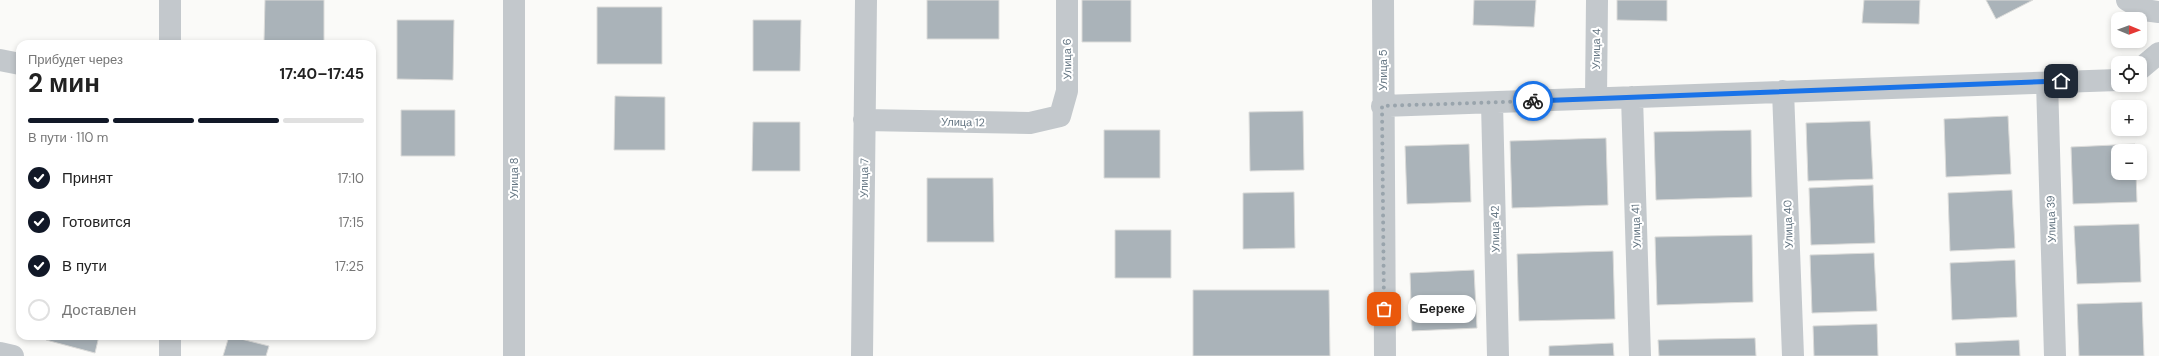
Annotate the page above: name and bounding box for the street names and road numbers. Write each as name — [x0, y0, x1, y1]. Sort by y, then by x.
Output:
street label: Улица 4 — [1589, 28, 1603, 70]
street label: Улица 6 — [1060, 38, 1074, 80]
street label: Улица 5 — [1376, 49, 1390, 90]
street label: Улица 12 — [941, 115, 985, 129]
street label: Улица 8 — [507, 158, 521, 198]
street label: Улица 7 — [857, 158, 871, 198]
street label: Улица 39 — [2043, 195, 2059, 243]
street label: Улица 40 — [1780, 200, 1796, 248]
street label: Улица 41 — [1628, 204, 1644, 248]
street label: Улица 42 — [1488, 205, 1502, 253]

